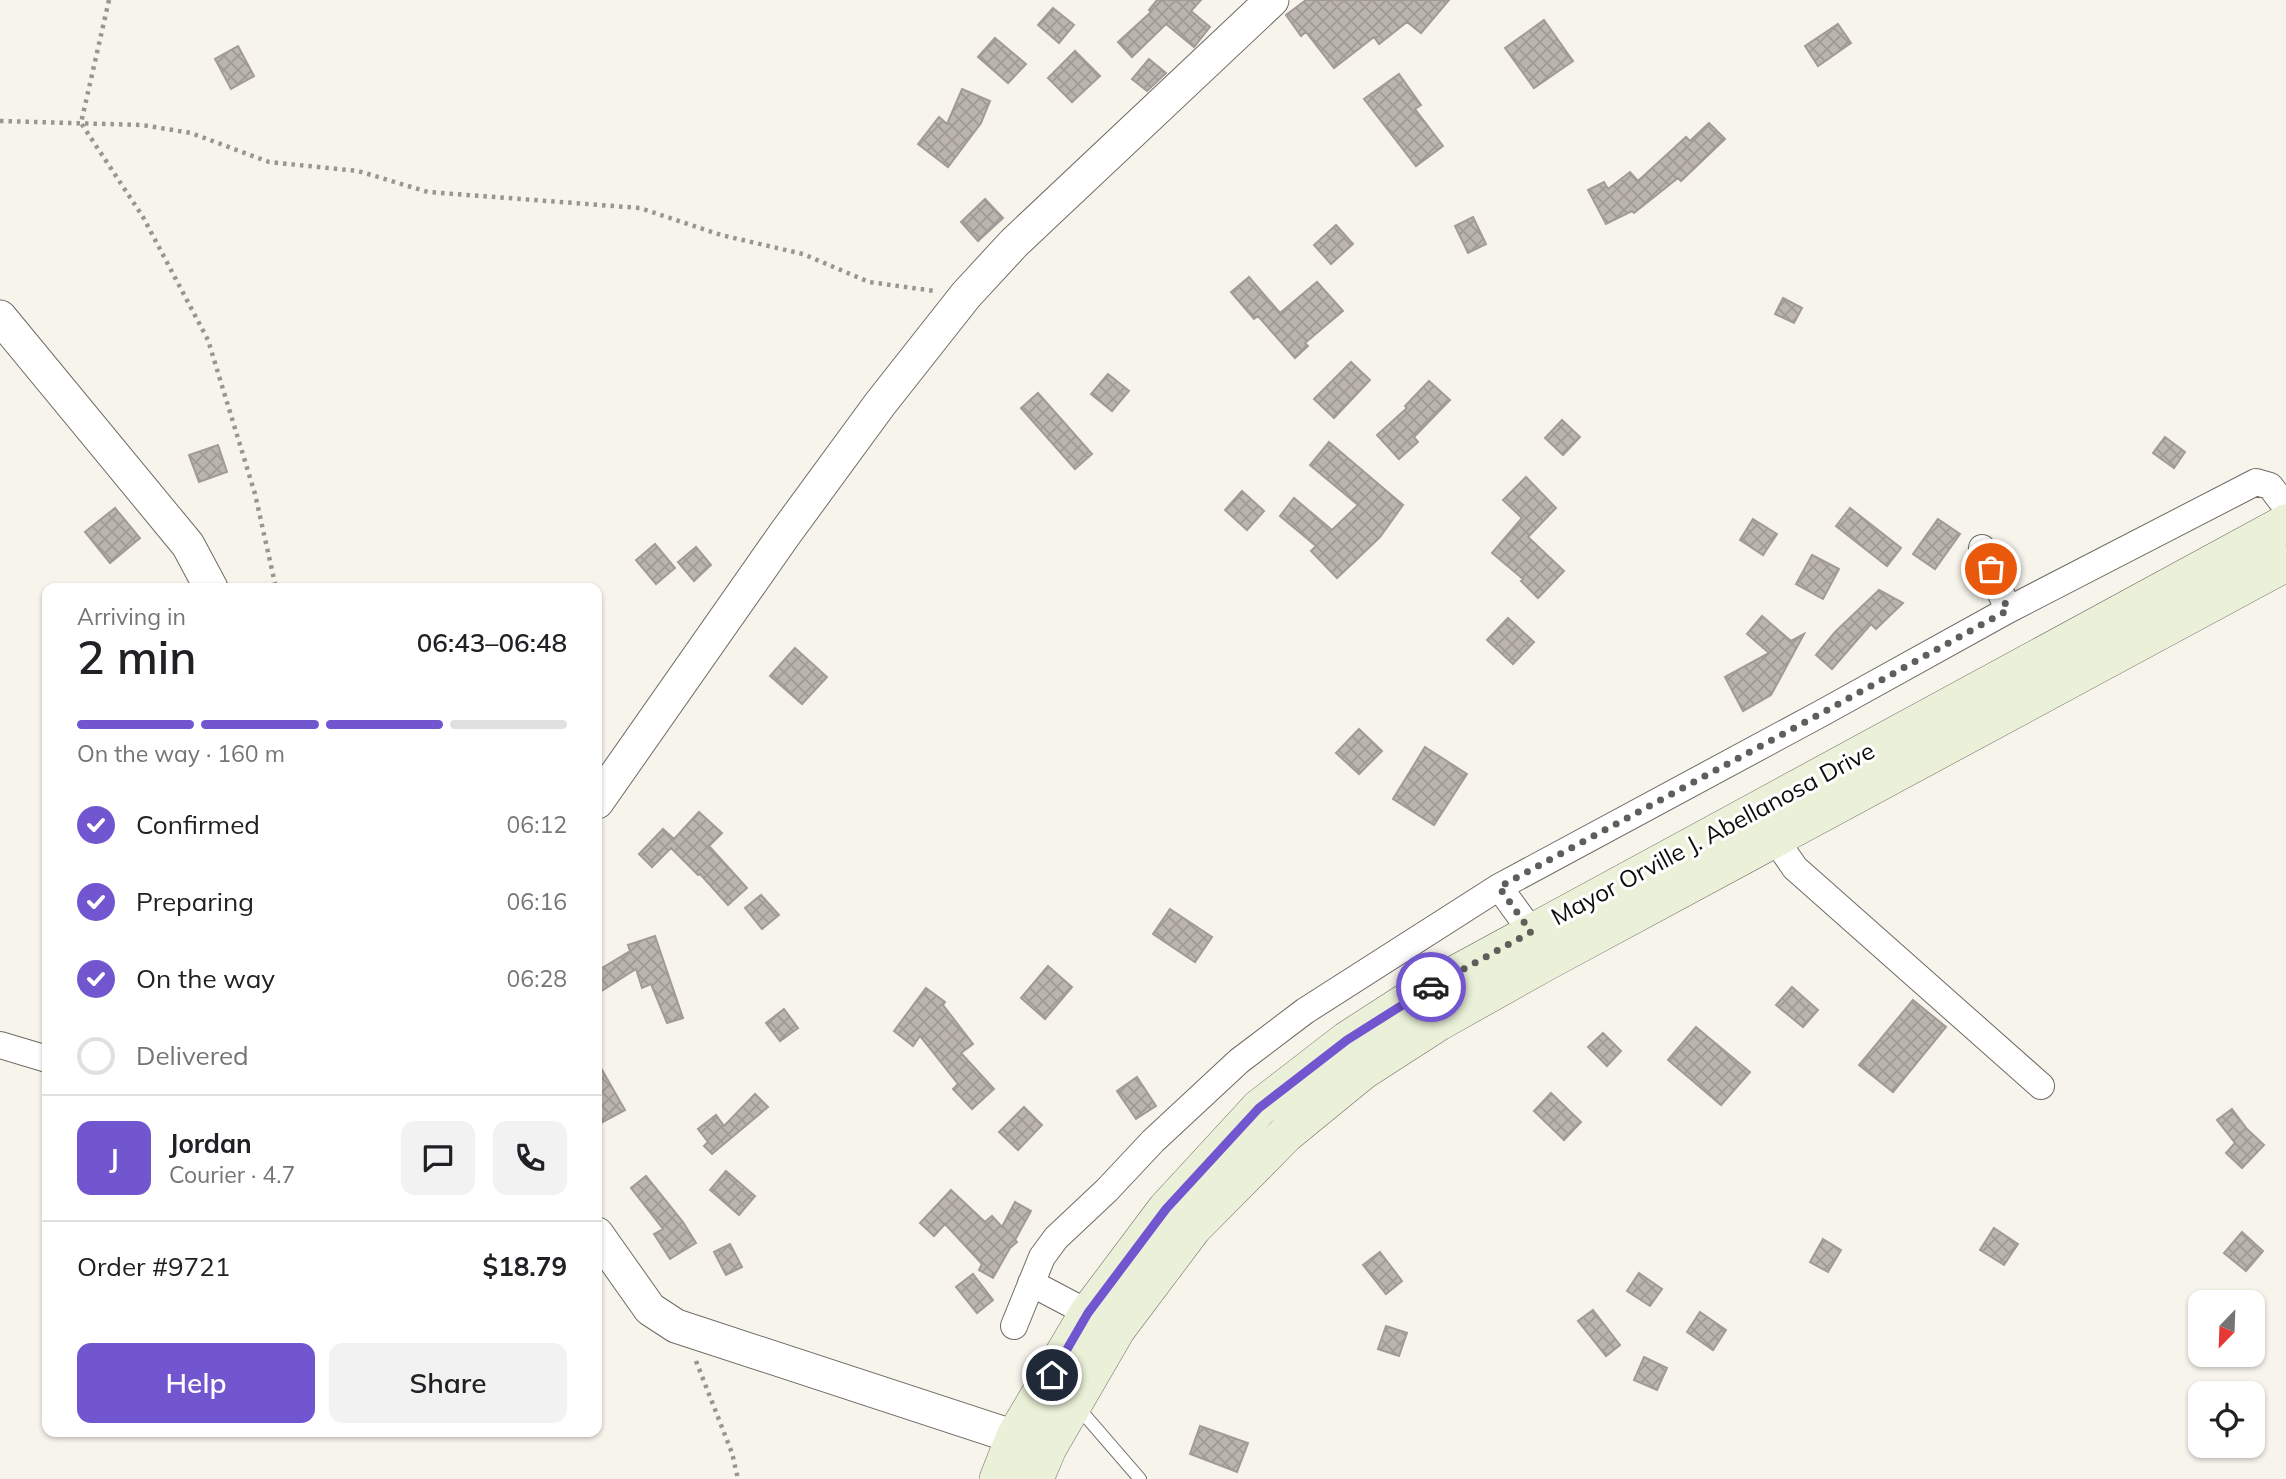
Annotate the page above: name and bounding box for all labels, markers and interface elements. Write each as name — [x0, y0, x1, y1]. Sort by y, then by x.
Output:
pin — [1961, 539, 2021, 599]
icon: bag — [1972, 550, 2010, 588]
text: Arriving in — [77, 602, 186, 631]
text: 06:43–06:48 — [417, 626, 567, 659]
text: 2 min — [77, 628, 196, 686]
street label: Mayor Orville J. Abellanosa Drive — [1546, 735, 1879, 931]
text: On the way · 160 m — [77, 739, 285, 768]
icon: check — [77, 806, 115, 844]
text: Confirmed — [136, 808, 260, 841]
text: 06:12 — [507, 810, 567, 839]
icon: check — [77, 883, 115, 921]
text: Preparing — [136, 885, 254, 918]
text: 06:16 — [507, 887, 567, 916]
courier — [1396, 952, 1466, 1022]
icon: check — [77, 960, 115, 998]
text: On the way — [136, 962, 275, 995]
text: 06:28 — [507, 964, 567, 993]
icon: car — [1412, 968, 1450, 1006]
text: Delivered — [136, 1039, 249, 1072]
button: chat — [401, 1121, 475, 1195]
button: phone — [493, 1121, 567, 1195]
text: Jordan — [169, 1127, 252, 1160]
text: J — [109, 1142, 119, 1175]
text: Courier · 4.7 — [169, 1160, 295, 1189]
text: Order #9721 — [77, 1250, 230, 1283]
text: $18.79 — [483, 1250, 567, 1283]
north arrow — [2188, 1290, 2264, 1367]
map controls — [2188, 1290, 2265, 1458]
button: Help — [77, 1343, 315, 1423]
button: Share — [329, 1343, 567, 1423]
pin — [1022, 1345, 1082, 1405]
icon: home — [1033, 1356, 1071, 1394]
button: locate — [2188, 1381, 2265, 1458]

